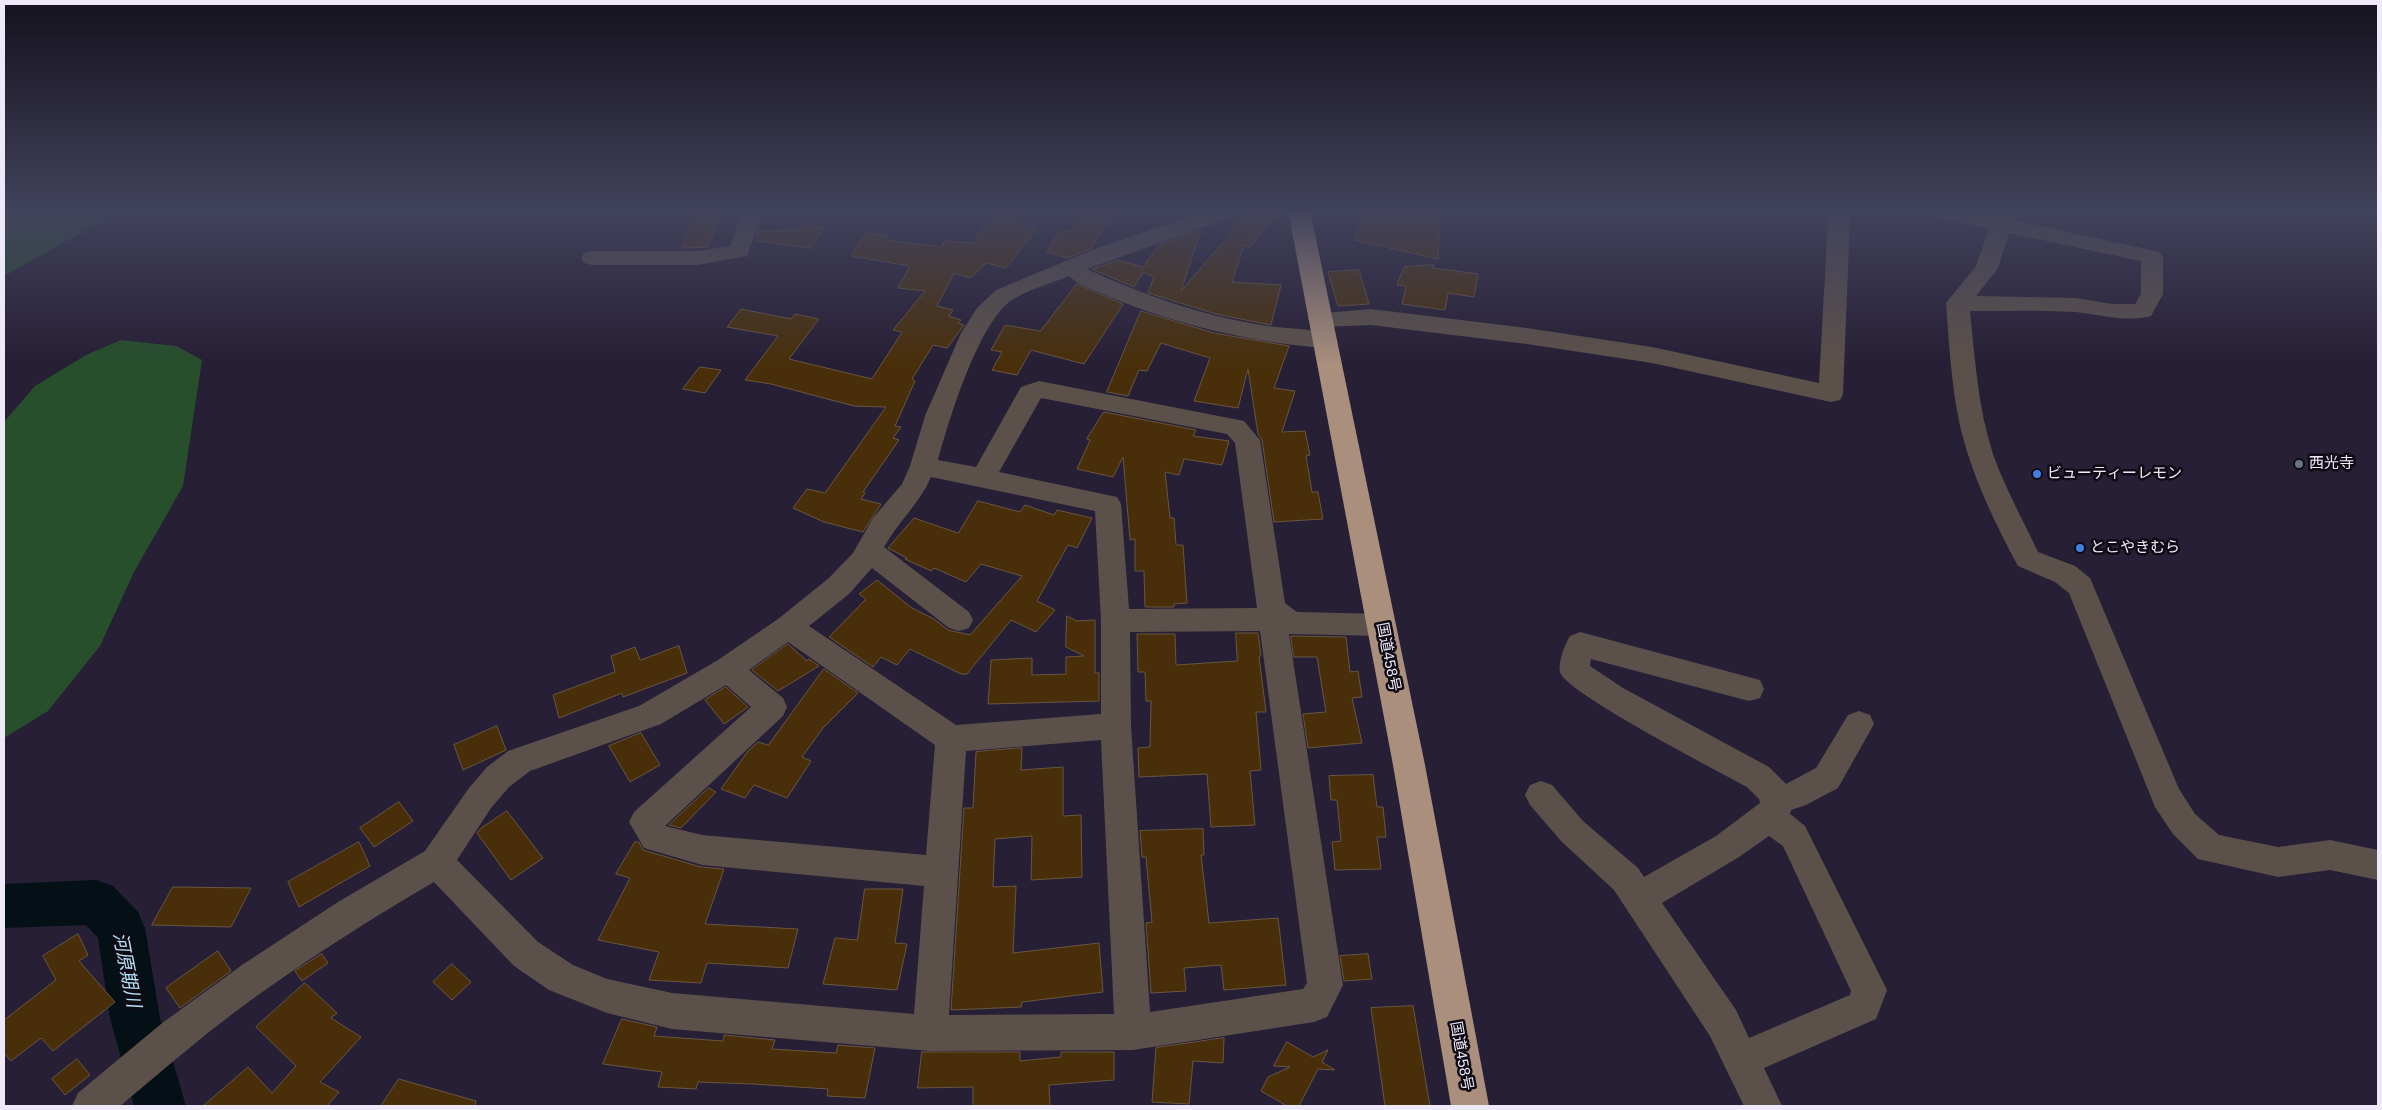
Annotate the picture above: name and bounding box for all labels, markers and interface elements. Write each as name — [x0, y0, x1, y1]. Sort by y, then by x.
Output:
place label: 西光寺 — [2309, 455, 2354, 473]
marker: 西光寺 — [2293, 458, 2305, 470]
place label: ビューティーレモン — [2047, 465, 2182, 483]
marker: ビューティーレモン — [2031, 468, 2043, 480]
place label: とこやきむら — [2090, 539, 2180, 557]
marker: とこやきむら — [2074, 542, 2086, 554]
street label: 国道458号 — [1372, 621, 1404, 693]
water label: 河原期川 — [108, 931, 144, 1009]
street label: 国道458号 — [1446, 1020, 1476, 1092]

